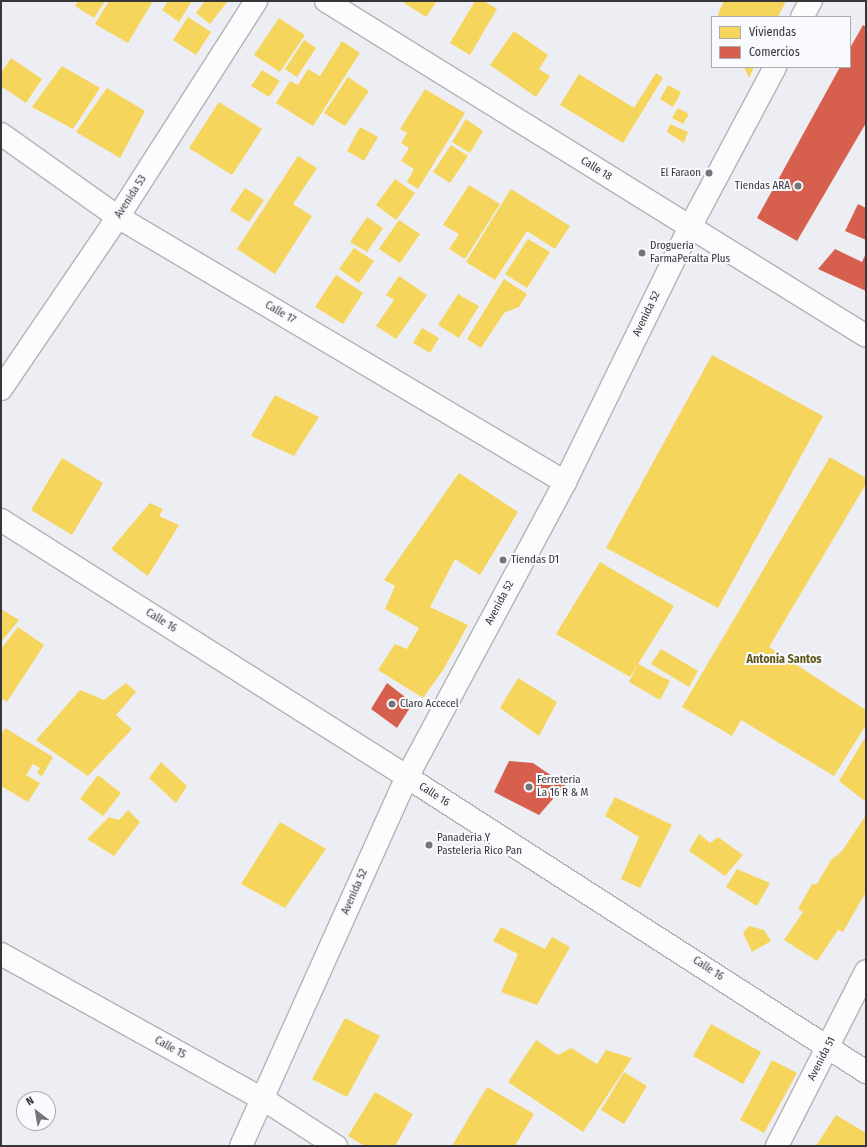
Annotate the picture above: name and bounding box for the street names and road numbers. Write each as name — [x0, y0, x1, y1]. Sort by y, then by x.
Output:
street label: Calle 18 — [578, 154, 614, 184]
street label: Avenida 53 — [112, 173, 150, 221]
street label: Avenida 52 — [630, 289, 664, 339]
street label: Calle 17 — [262, 299, 298, 327]
street label: Avenida 52 — [483, 579, 517, 627]
street label: Calle 16 — [143, 606, 179, 636]
street label: Calle 16 — [416, 780, 452, 810]
street label: Avenida 52 — [339, 867, 371, 917]
street label: Calle 16 — [690, 954, 726, 984]
street label: Calle 15 — [152, 1034, 188, 1062]
street label: Avenida 51 — [805, 1035, 839, 1083]

